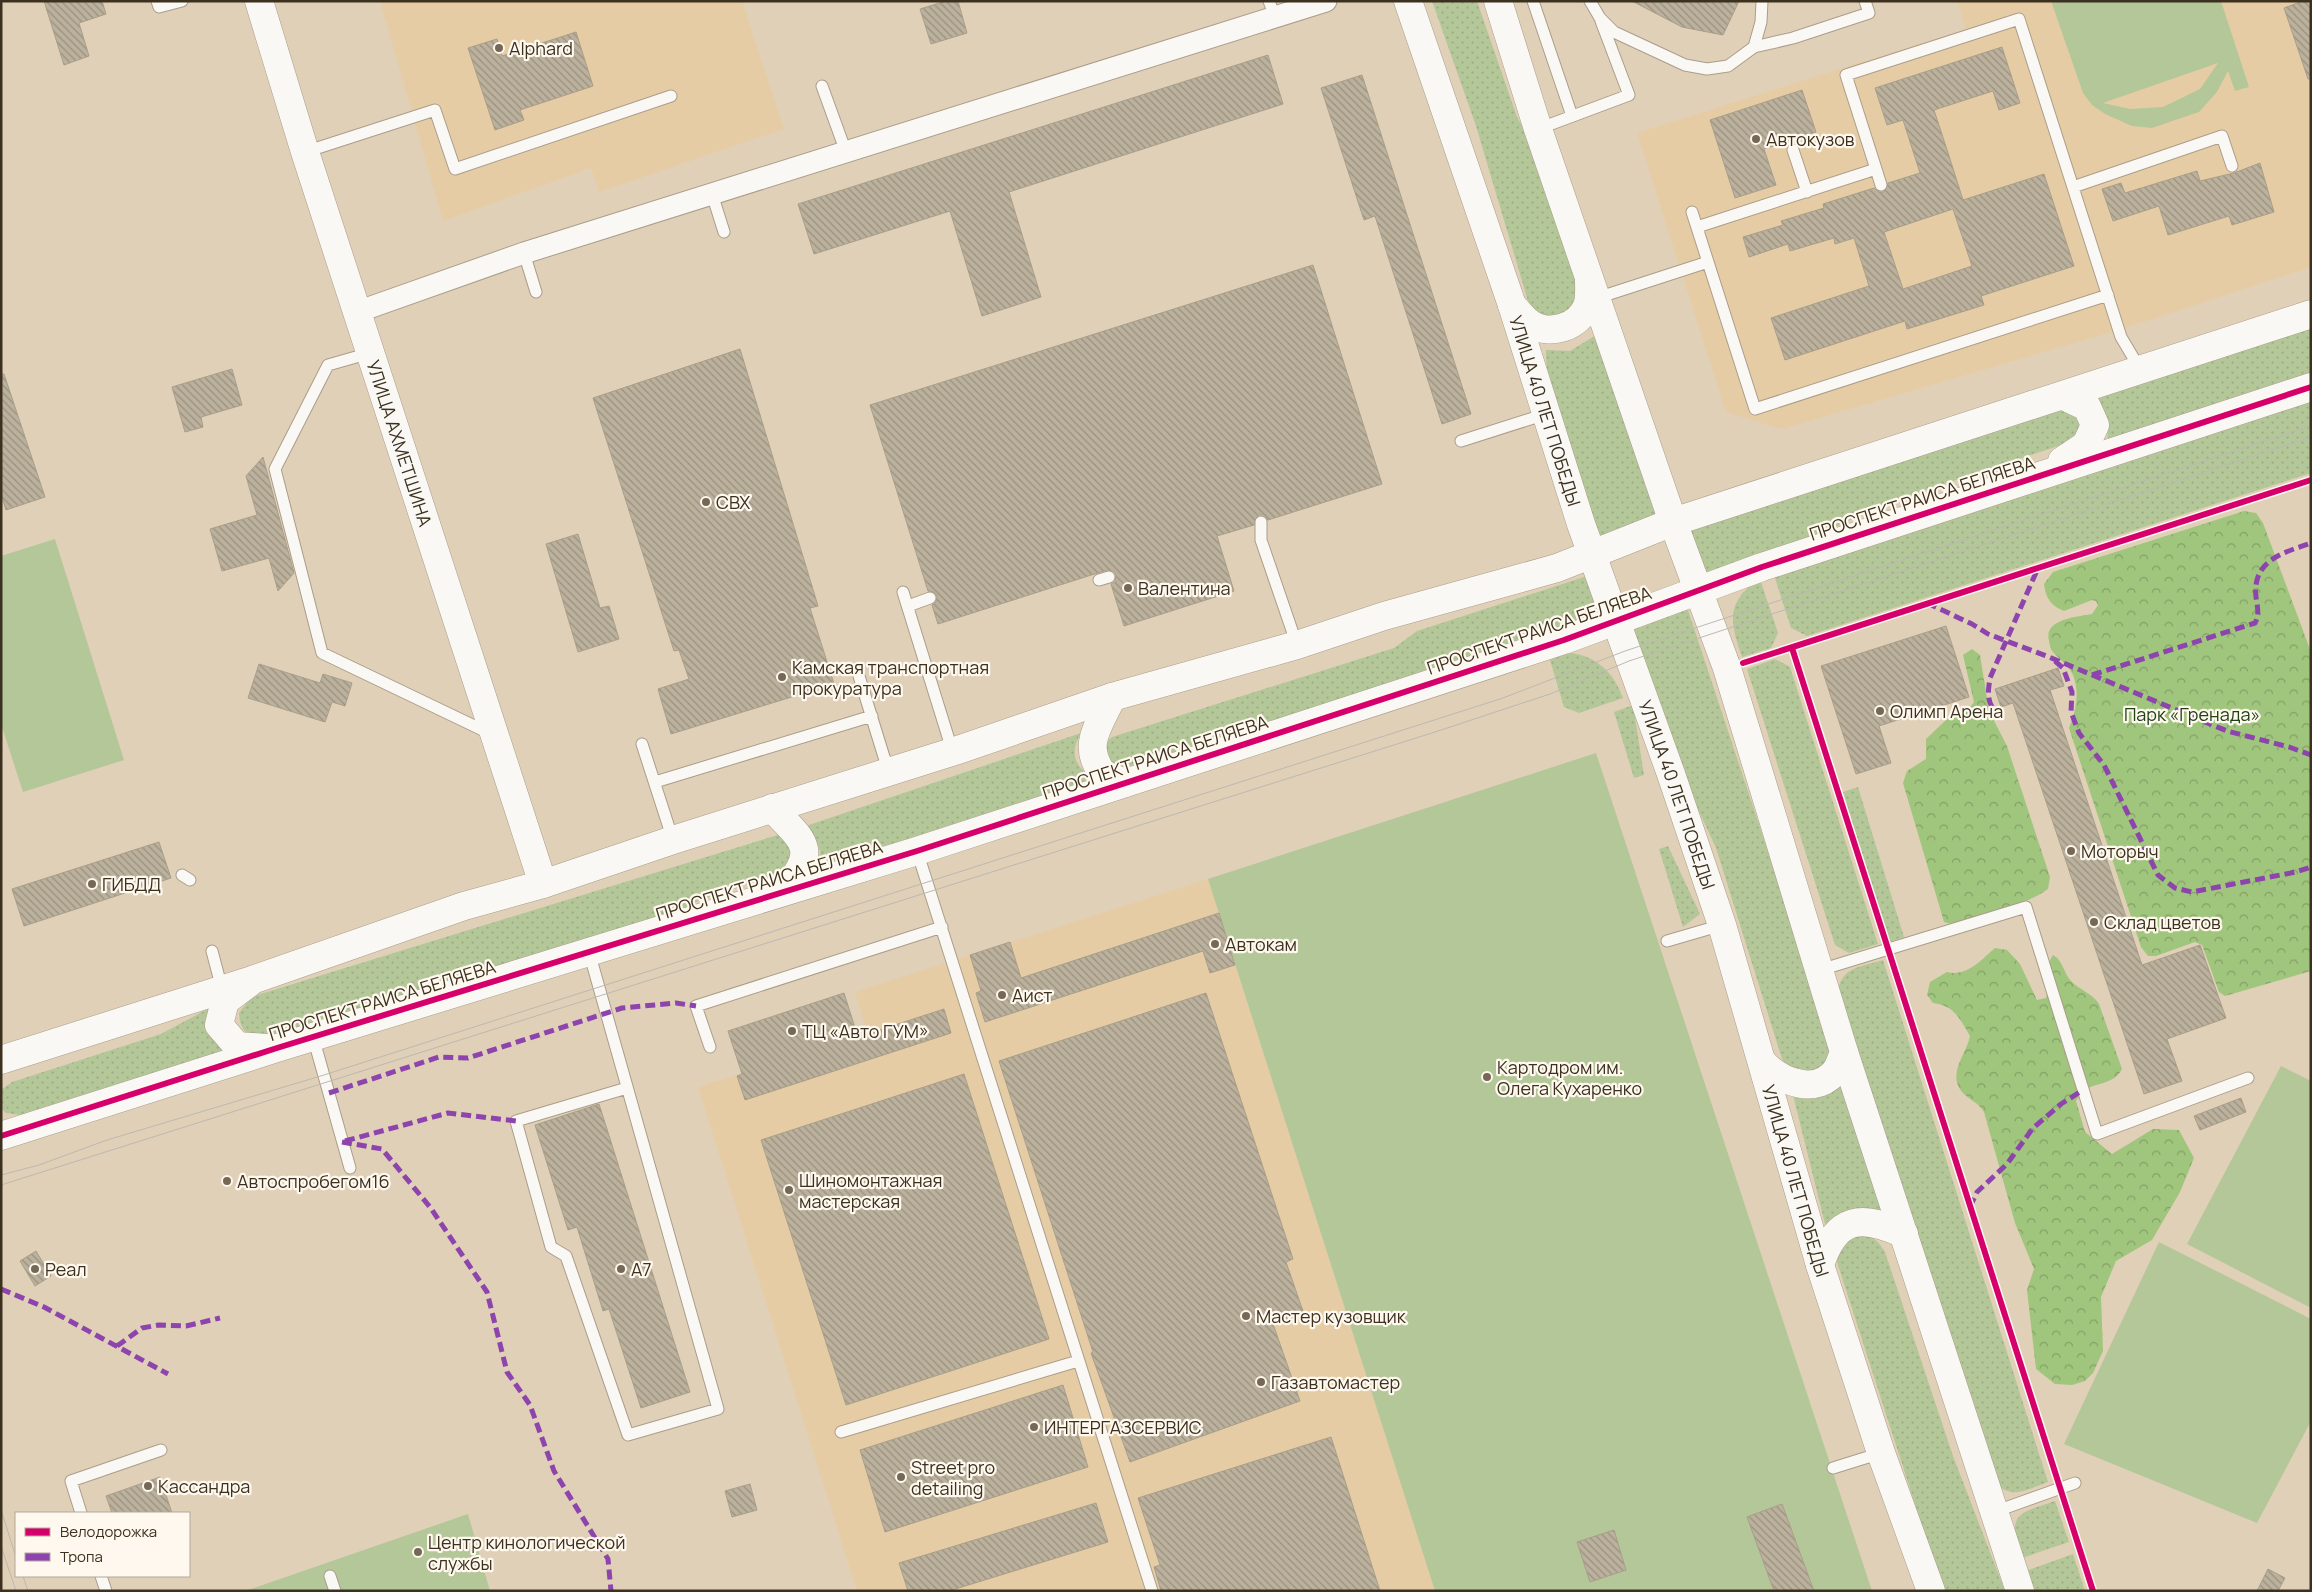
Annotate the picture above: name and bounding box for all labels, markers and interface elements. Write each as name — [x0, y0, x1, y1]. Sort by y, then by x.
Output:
place label: Alphard — [509, 36, 573, 60]
marker: Alphard — [493, 42, 505, 54]
place label: Автокузов — [1766, 127, 1855, 151]
marker: Автокузов — [1750, 133, 1762, 145]
street label: УЛИЦА 40 ЛЕТ ПОБЕДЫ — [1504, 312, 1587, 509]
street label: УЛИЦА АХМЕТШИНА — [361, 357, 438, 530]
street label: ПРОСПЕКТ РАИСА БЕЛЯЕВА — [1806, 450, 2038, 546]
place label: СВХ — [716, 490, 750, 514]
marker: СВХ — [700, 496, 712, 508]
place label: Валентина — [1138, 576, 1231, 600]
street label: ПРОСПЕКТ РАИСА БЕЛЯЕВА — [1424, 580, 1655, 680]
marker: Валентина — [1122, 582, 1134, 594]
place label: Камская транспортная прокуратура — [792, 655, 989, 700]
marker: Камская транспортная прокуратура — [776, 671, 788, 683]
street label: УЛИЦА 40 ЛЕТ ПОБЕДЫ — [1633, 697, 1721, 892]
place label: Олимп Арена — [1890, 699, 2003, 723]
park label: Парк «Гренада» — [2124, 702, 2260, 726]
marker: Олимп Арена — [1874, 705, 1886, 717]
street label: ПРОСПЕКТ РАИСА БЕЛЯЕВА — [1039, 709, 1271, 805]
street label: ПРОСПЕКТ РАИСА БЕЛЯЕВА — [653, 834, 886, 926]
place label: Моторыч — [2081, 839, 2159, 863]
marker: Моторыч — [2065, 845, 2077, 857]
place label: ГИБДД — [102, 872, 161, 896]
marker: ГИБДД — [86, 878, 98, 890]
place label: Склад цветов — [2104, 910, 2221, 934]
marker: Склад цветов — [2088, 916, 2100, 928]
place label: Автокам — [1225, 932, 1297, 956]
marker: Автокам — [1209, 938, 1221, 950]
street label: ПРОСПЕКТ РАИСА БЕЛЯЕВА — [266, 954, 499, 1046]
place label: Аист — [1012, 983, 1053, 1007]
marker: Аист — [996, 989, 1008, 1001]
place label: ТЦ «Авто ГУМ» — [802, 1019, 929, 1043]
marker: ТЦ «Авто ГУМ» — [786, 1025, 798, 1037]
place label: Картодром им. Олега Кухаренко — [1497, 1055, 1642, 1100]
marker: Картодром им. Олега Кухаренко — [1481, 1071, 1493, 1083]
street label: УЛИЦА 40 ЛЕТ ПОБЕДЫ — [1757, 1082, 1835, 1280]
place label: Шиномонтажная мастерская — [799, 1168, 943, 1213]
place label: Автоспробегом16 — [237, 1169, 390, 1193]
marker: Автоспробегом16 — [221, 1175, 233, 1187]
marker: Шиномонтажная мастерская — [783, 1184, 795, 1196]
place label: Реал — [45, 1257, 87, 1281]
place label: А7 — [631, 1257, 651, 1281]
marker: Реал — [29, 1263, 41, 1275]
marker: А7 — [615, 1263, 627, 1275]
place label: Мастер кузовщик — [1256, 1304, 1407, 1328]
marker: Мастер кузовщик — [1240, 1310, 1252, 1322]
place label: Газавтомастер — [1271, 1370, 1400, 1394]
marker: Газавтомастер — [1255, 1376, 1267, 1388]
place label: ИНТЕРГАЗСЕРВИС — [1044, 1415, 1202, 1439]
marker: ИНТЕРГАЗСЕРВИС — [1028, 1421, 1040, 1433]
place label: Street pro detailing — [911, 1455, 995, 1500]
marker: Street pro detailing — [895, 1471, 907, 1483]
place label: Кассандра — [158, 1474, 250, 1498]
marker: Кассандра — [142, 1480, 154, 1492]
legend — [15, 1512, 190, 1577]
text: Велодорожка — [60, 1521, 157, 1542]
place label: Центр кинологической службы — [428, 1530, 625, 1575]
text: Тропа — [60, 1546, 103, 1567]
marker: Центр кинологической службы — [412, 1546, 424, 1558]

